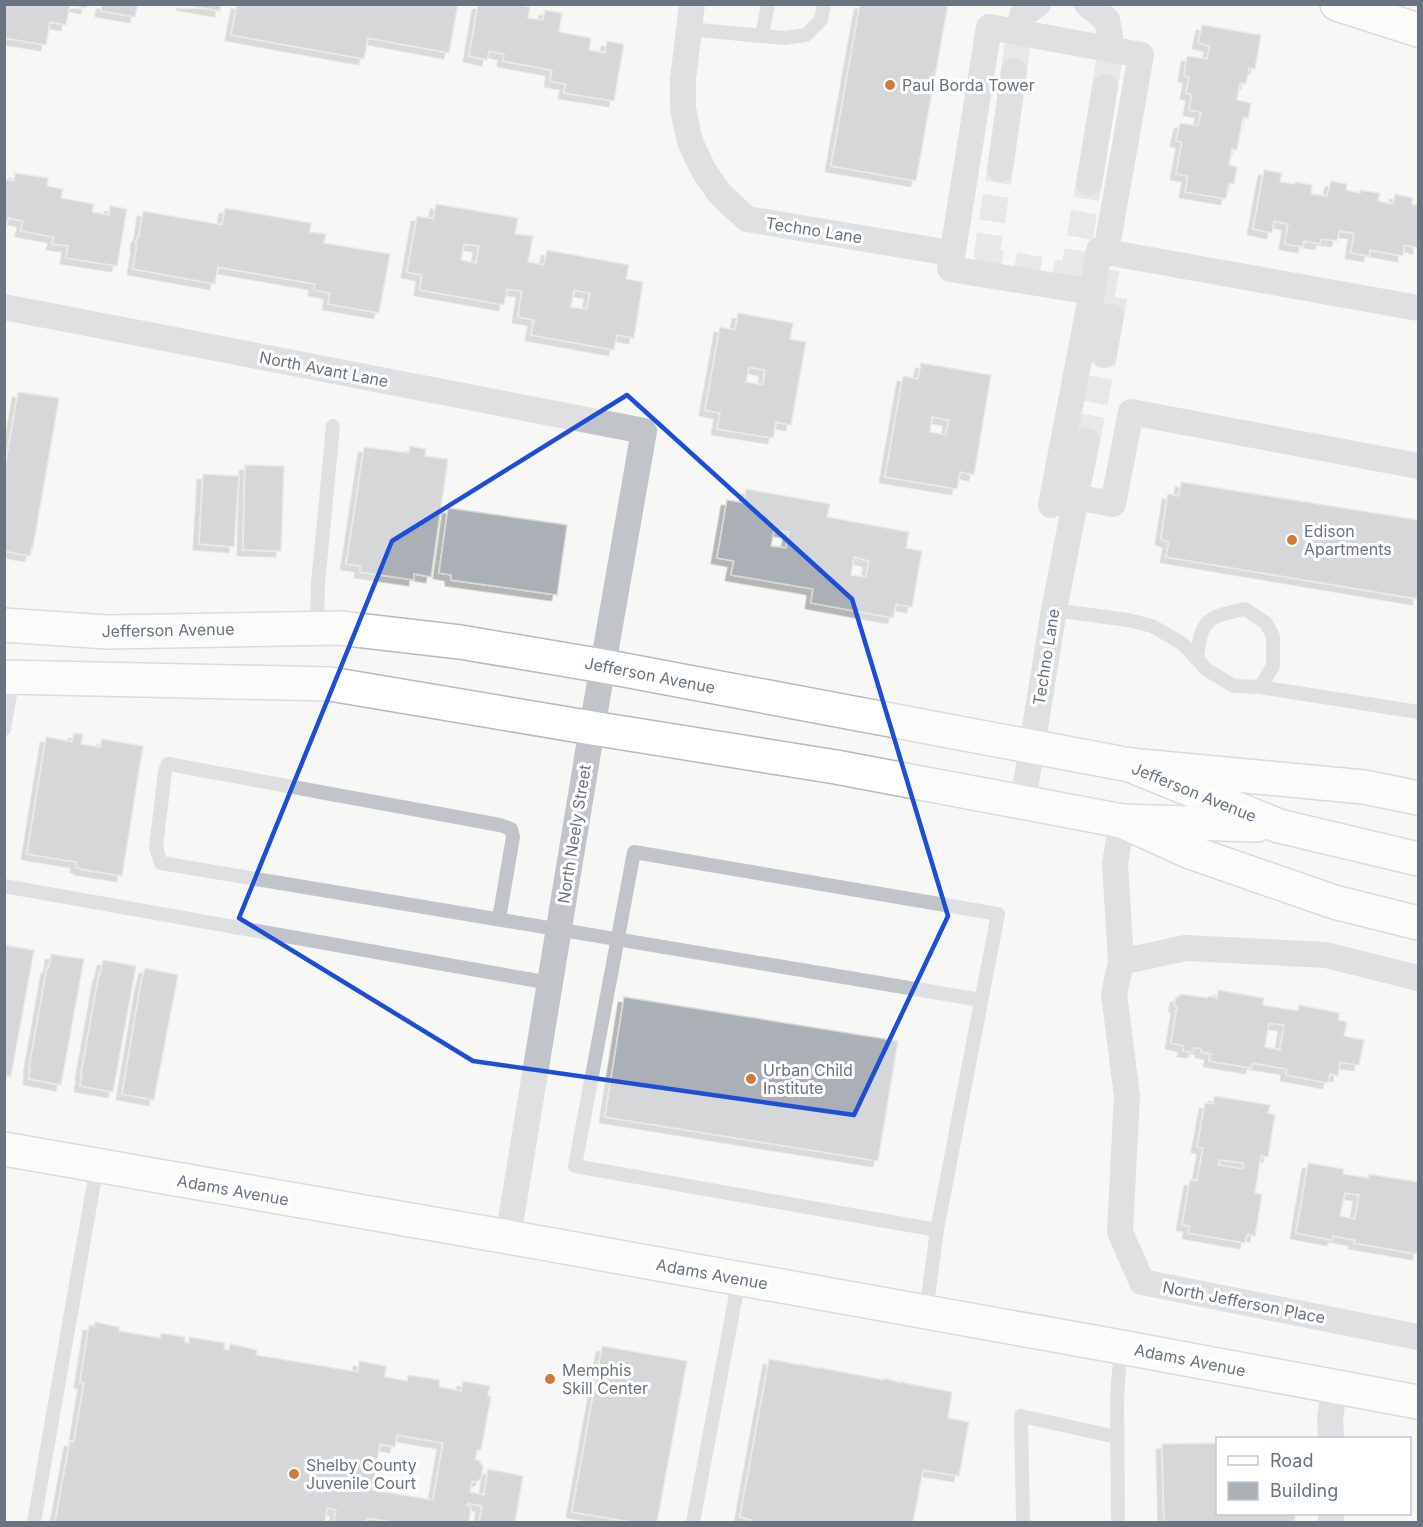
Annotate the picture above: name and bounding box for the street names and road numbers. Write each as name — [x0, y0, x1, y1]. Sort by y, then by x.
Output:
street label: Techno Lane — [764, 213, 864, 247]
street label: North Avant Lane — [258, 347, 390, 391]
street label: Techno Lane — [1029, 607, 1063, 707]
street label: Jefferson Avenue — [101, 619, 235, 641]
street label: Jefferson Avenue — [583, 653, 717, 697]
street label: Jefferson Avenue — [1129, 758, 1259, 826]
street label: North Neely Street — [553, 763, 595, 905]
street label: Adams Avenue — [176, 1170, 290, 1210]
street label: Adams Avenue — [655, 1254, 769, 1294]
street label: North Jefferson Place — [1161, 1276, 1327, 1328]
street label: Adams Avenue — [1133, 1339, 1247, 1381]

